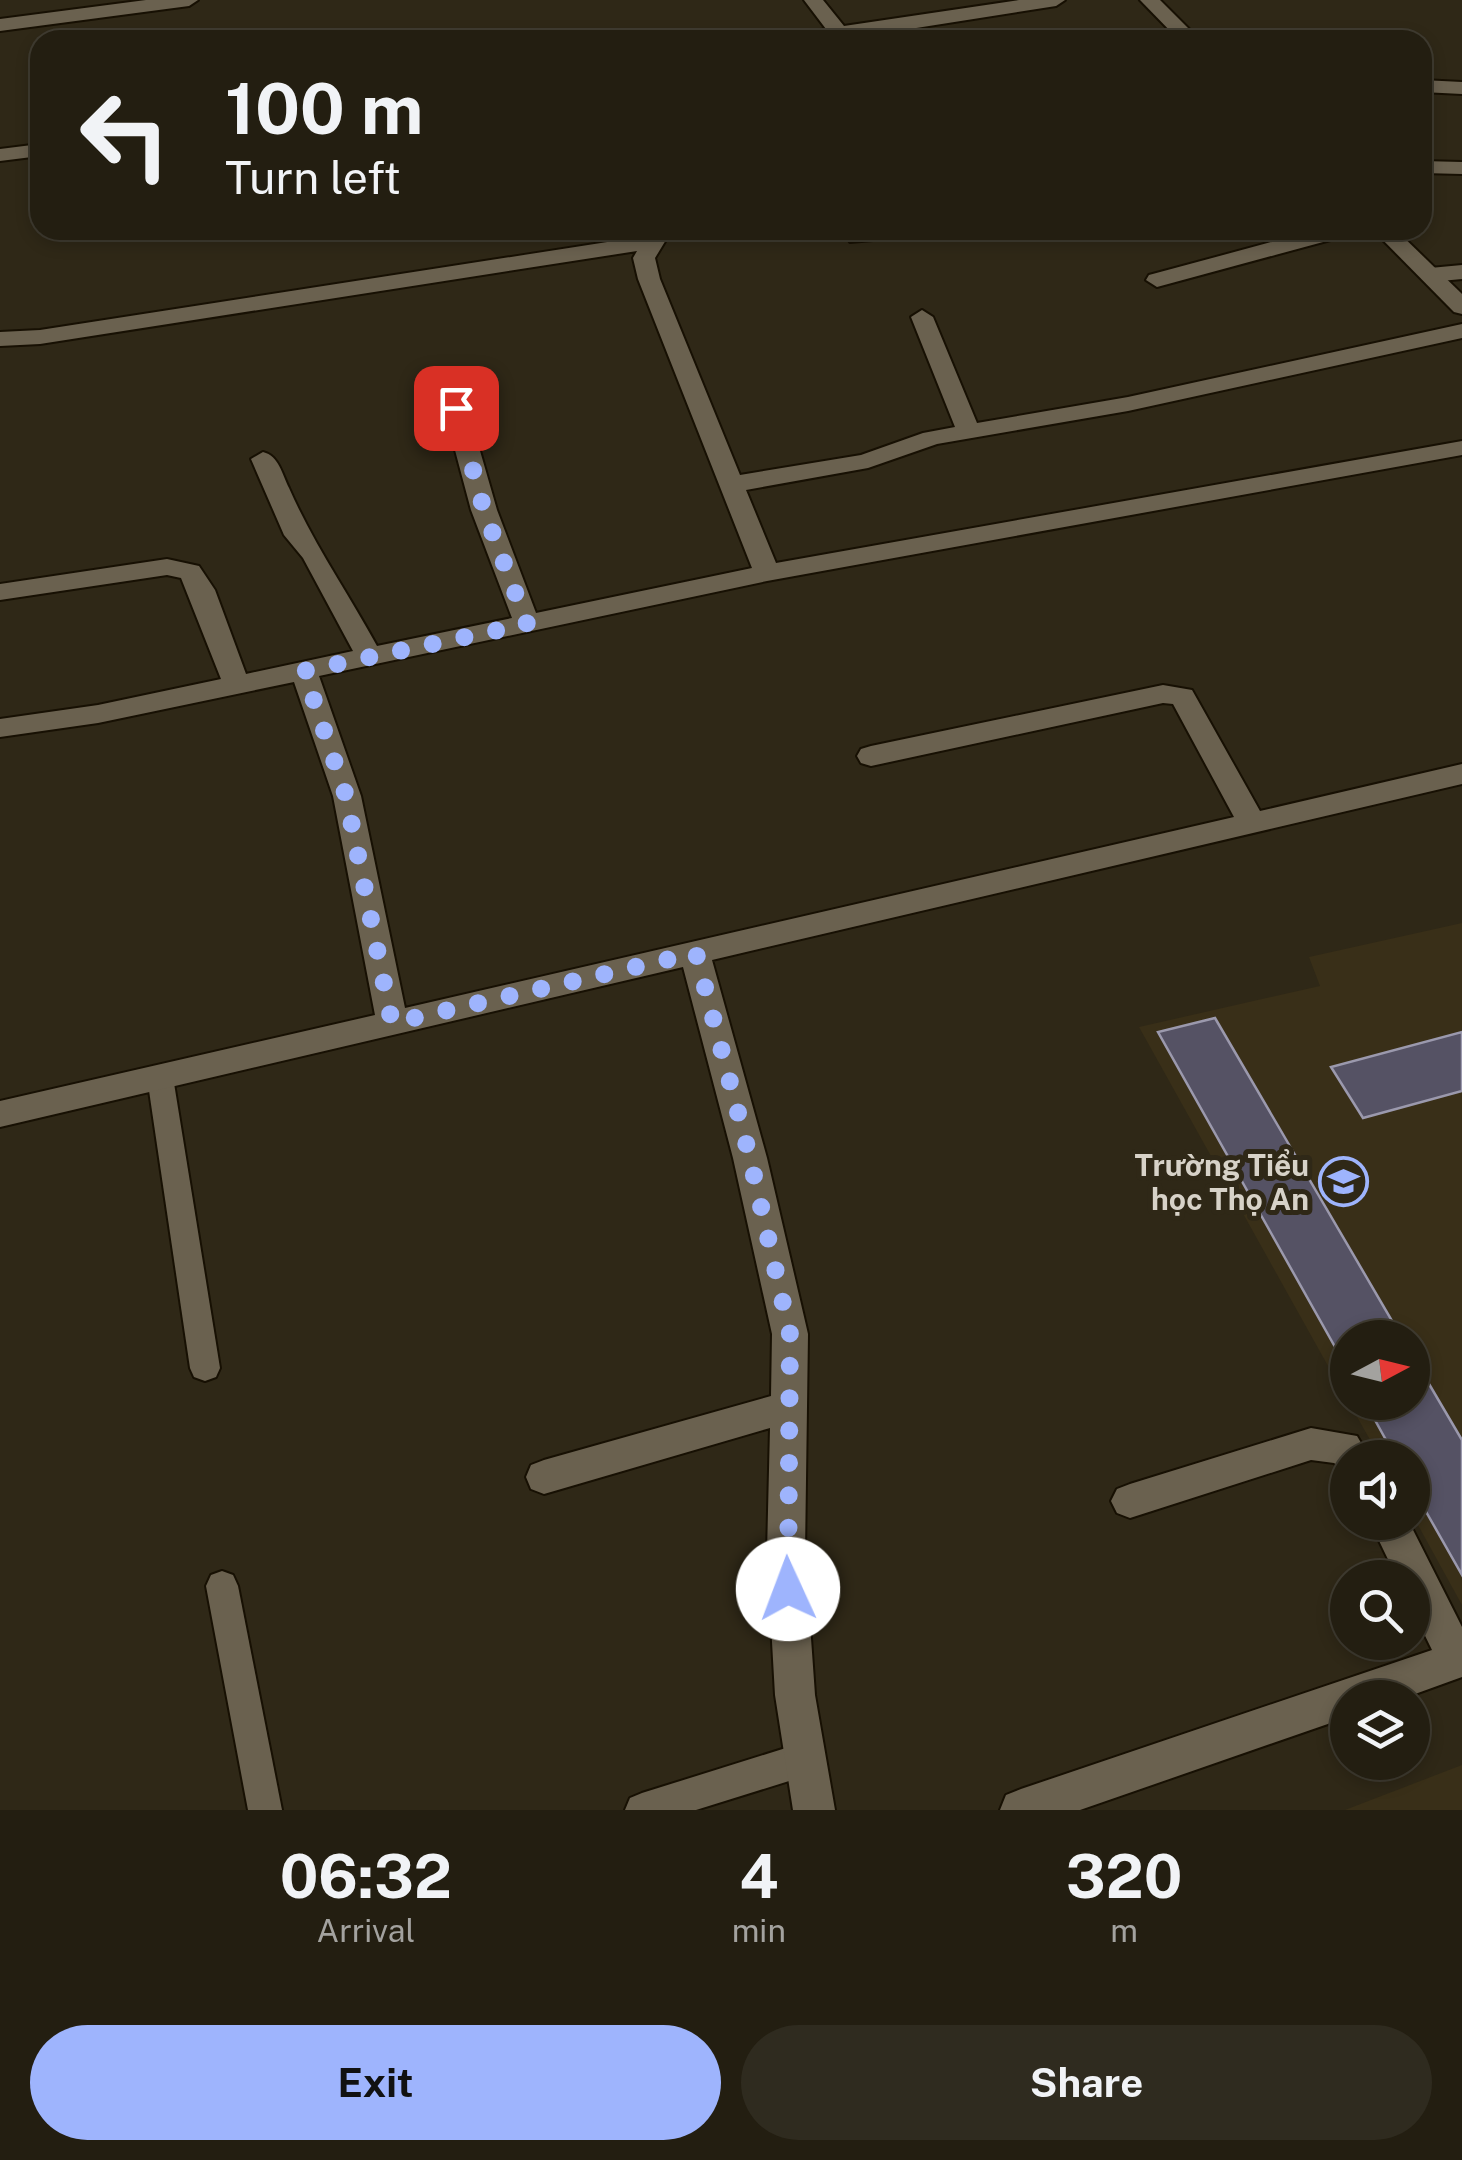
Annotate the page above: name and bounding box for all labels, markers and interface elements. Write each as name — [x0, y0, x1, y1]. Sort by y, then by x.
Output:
text: 100 m — [225, 67, 423, 150]
icon: left — [60, 70, 190, 200]
text: Turn left — [225, 151, 401, 204]
pin — [414, 366, 499, 451]
icon: arrive — [429, 381, 484, 436]
place label: Trường Tiểu học Thọ An — [1134, 1147, 1309, 1217]
school or university icon: Trường Tiểu học Thọ An — [1318, 1156, 1370, 1208]
north arrow — [1330, 1320, 1430, 1420]
map controls — [1330, 1320, 1430, 1780]
button: sound — [1330, 1440, 1430, 1540]
position arrow — [736, 1537, 840, 1641]
button: search — [1330, 1560, 1430, 1660]
button: layers — [1330, 1680, 1430, 1780]
text: 06:32 — [280, 1841, 452, 1912]
text: 4 — [739, 1841, 779, 1912]
text: 320 — [1066, 1841, 1182, 1912]
text: Arrival — [316, 1912, 415, 1949]
text: min — [732, 1912, 786, 1949]
text: m — [1110, 1912, 1138, 1949]
button: Exit — [30, 2025, 721, 2140]
button: Share — [741, 2025, 1432, 2140]

